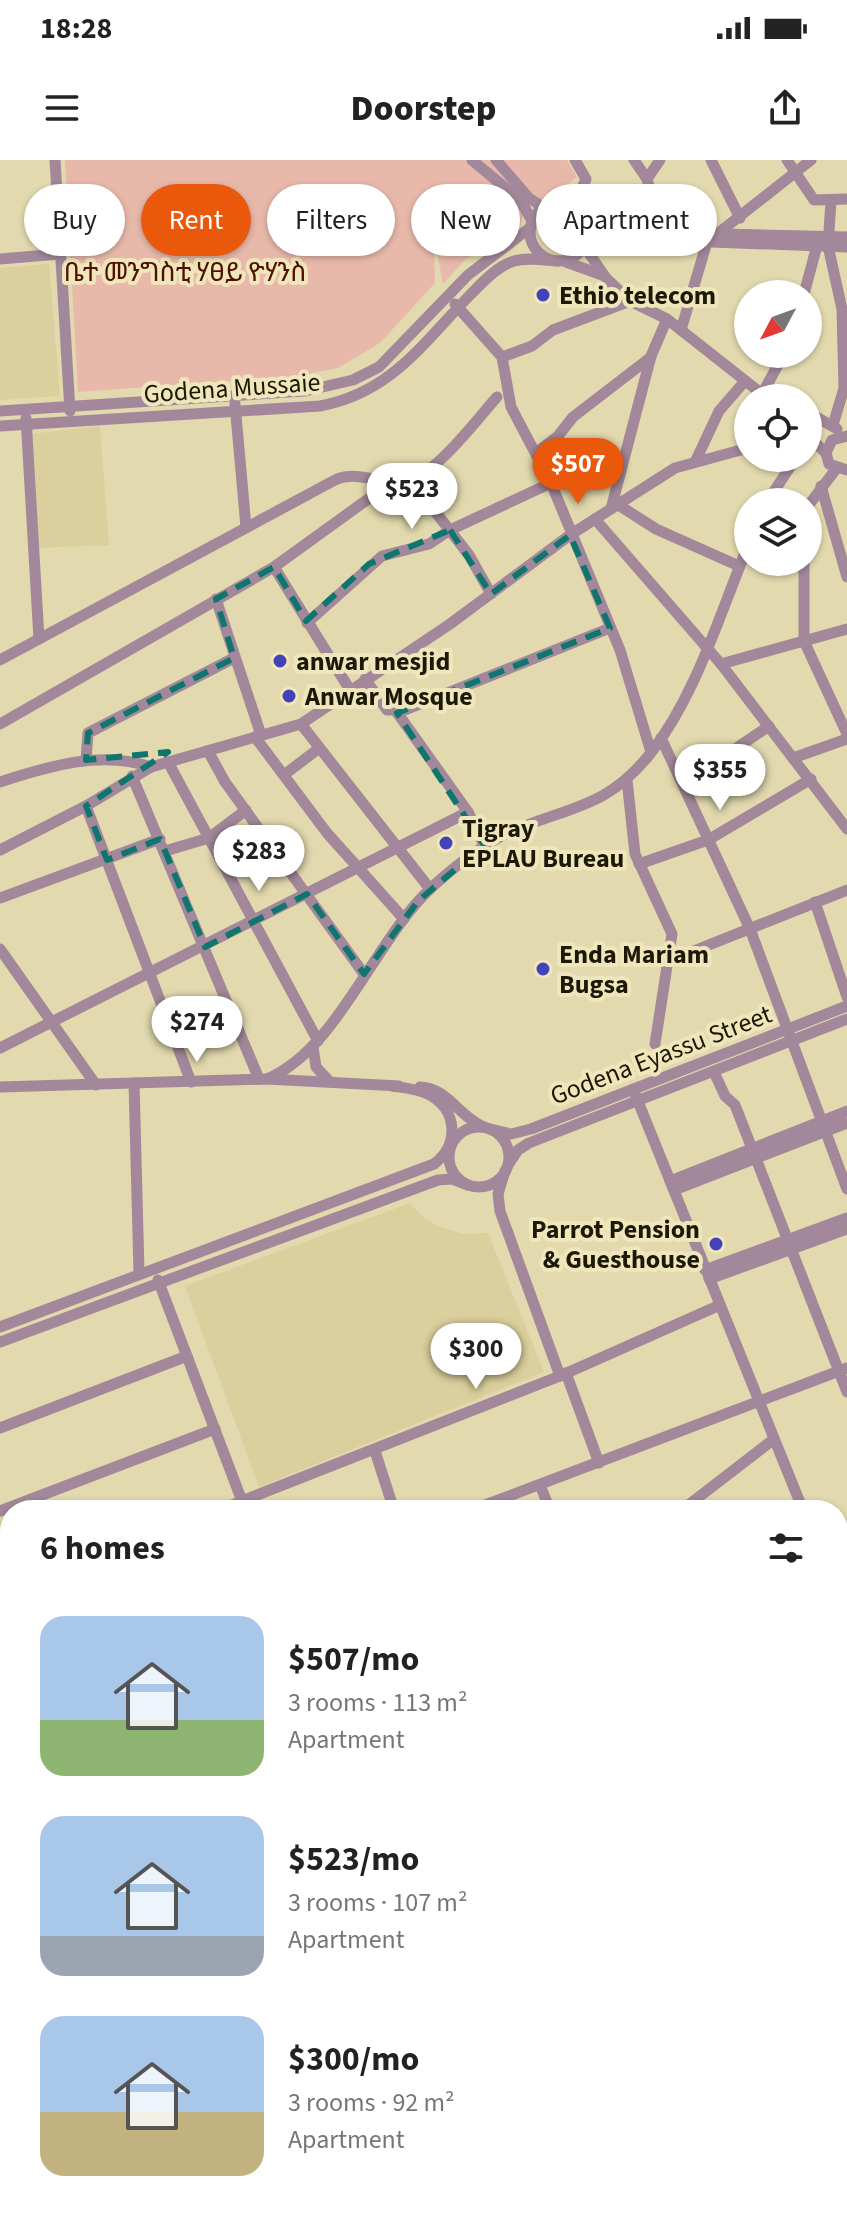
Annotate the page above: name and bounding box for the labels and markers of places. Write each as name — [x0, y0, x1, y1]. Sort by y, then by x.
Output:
place label: Ethio telecom — [559, 277, 716, 314]
marker: Ethio telecom — [534, 286, 552, 304]
pin: $507 — [531, 438, 625, 506]
pin: $523 — [365, 463, 459, 531]
place label: anwar mesjid — [296, 643, 450, 680]
marker: anwar mesjid — [271, 652, 289, 670]
place label: Anwar Mosque — [304, 678, 473, 715]
marker: Anwar Mosque — [280, 687, 298, 705]
pin: $355 — [673, 744, 767, 812]
place label: Tigray EPLAU Bureau — [462, 810, 624, 877]
pin: $283 — [212, 825, 306, 893]
marker: Tigray EPLAU Bureau — [437, 834, 455, 852]
place label: Enda Mariam Bugsa — [559, 936, 709, 1003]
marker: Enda Mariam Bugsa — [534, 960, 552, 978]
pin: $274 — [150, 996, 244, 1064]
place label: Parrot Pension & Guesthouse — [531, 1211, 700, 1278]
marker: Parrot Pension & Guesthouse — [707, 1235, 725, 1253]
pin: $300 — [429, 1323, 523, 1391]

